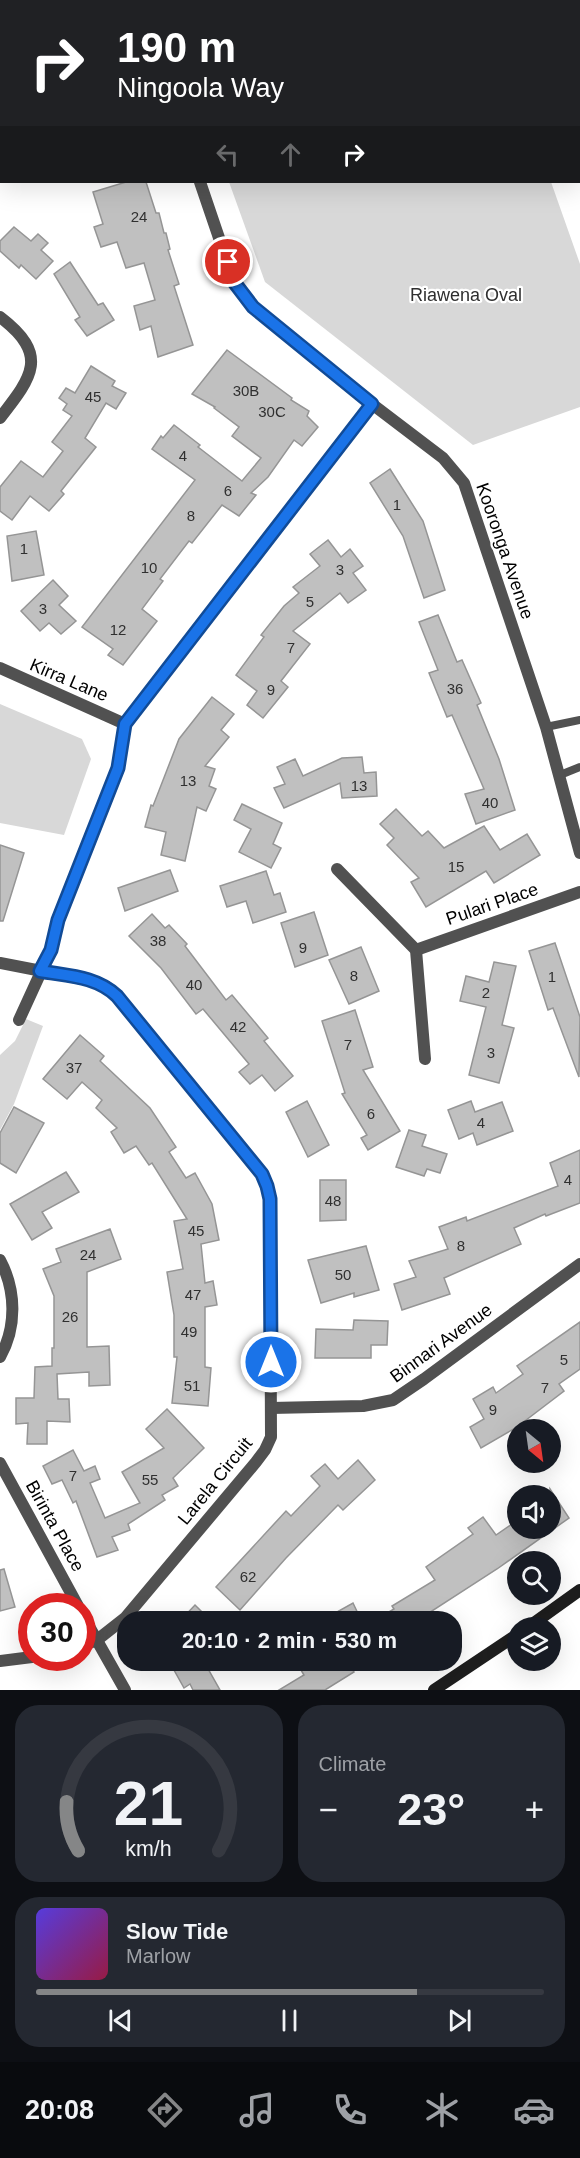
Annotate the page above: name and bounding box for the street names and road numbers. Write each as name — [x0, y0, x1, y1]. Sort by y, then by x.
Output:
street label: Kooronga Avenue — [472, 480, 538, 622]
street label: Kirra Lane — [27, 655, 111, 705]
street label: Pulari Place — [443, 879, 541, 929]
street label: Binnari Avenue — [386, 1299, 496, 1387]
street label: Larela Circuit — [174, 1433, 256, 1529]
street label: Birinta Place — [22, 1477, 88, 1575]

